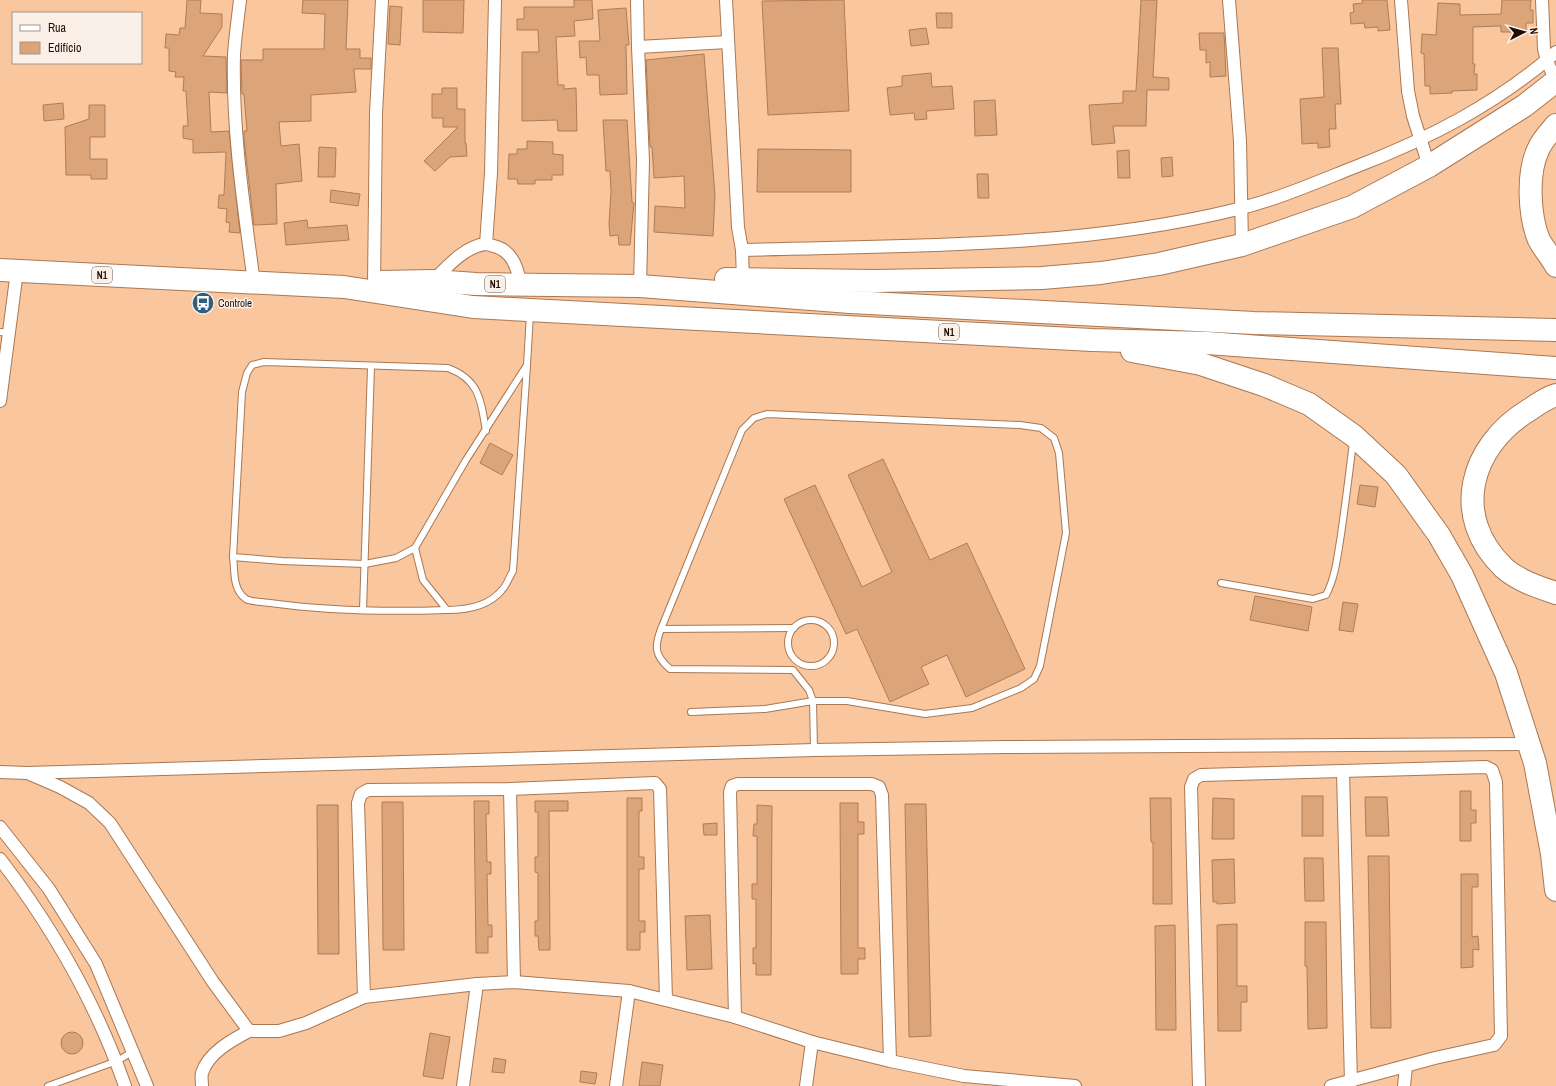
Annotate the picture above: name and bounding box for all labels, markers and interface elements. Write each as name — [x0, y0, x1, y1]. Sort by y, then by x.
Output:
legend — [12, 12, 142, 64]
north arrow — [1504, 12, 1544, 52]
text: Rua — [48, 20, 67, 36]
text: N — [1527, 27, 1541, 35]
text: Edifício — [48, 40, 81, 56]
road number: N1 — [92, 267, 112, 283]
road number: N1 — [485, 276, 505, 292]
bus stop icon: Controle — [190, 290, 216, 316]
place label: Controle — [218, 296, 252, 310]
road number: N1 — [939, 324, 959, 340]

